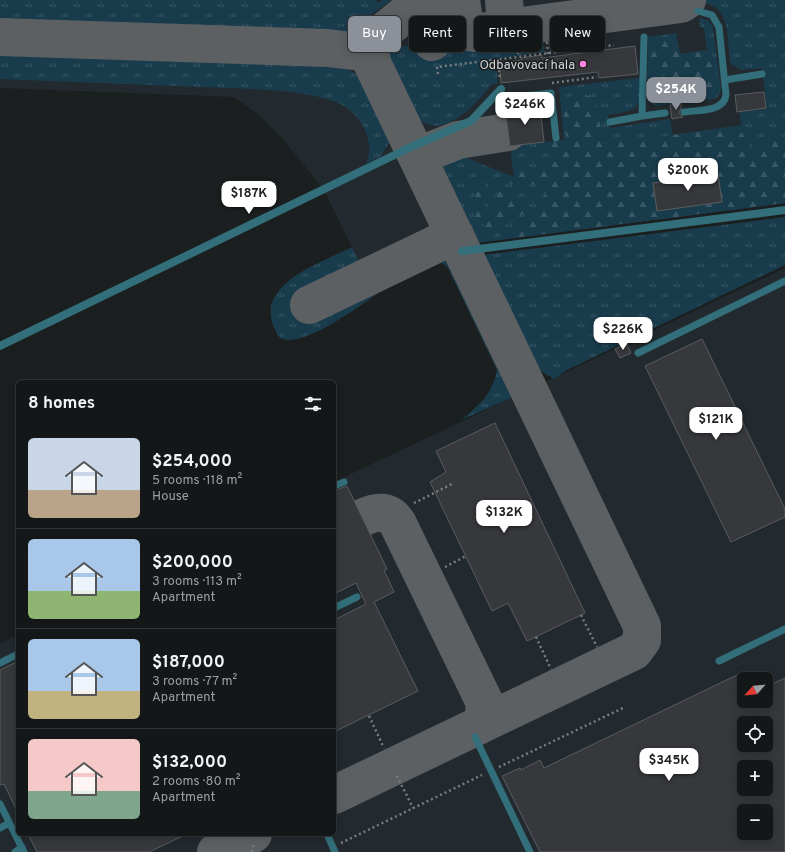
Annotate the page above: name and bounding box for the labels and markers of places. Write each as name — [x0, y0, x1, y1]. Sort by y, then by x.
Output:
place label: Odbavovací hala — [480, 58, 575, 74]
marker: Odbavovací hala — [578, 59, 588, 69]
pin: $254K — [648, 77, 704, 111]
pin: $246K — [497, 92, 553, 126]
pin: $200K — [660, 158, 716, 192]
pin: $187K — [221, 181, 277, 215]
pin: $226K — [595, 317, 651, 351]
pin: $121K — [688, 407, 744, 441]
pin: $132K — [476, 500, 532, 534]
pin: $345K — [641, 748, 697, 782]

